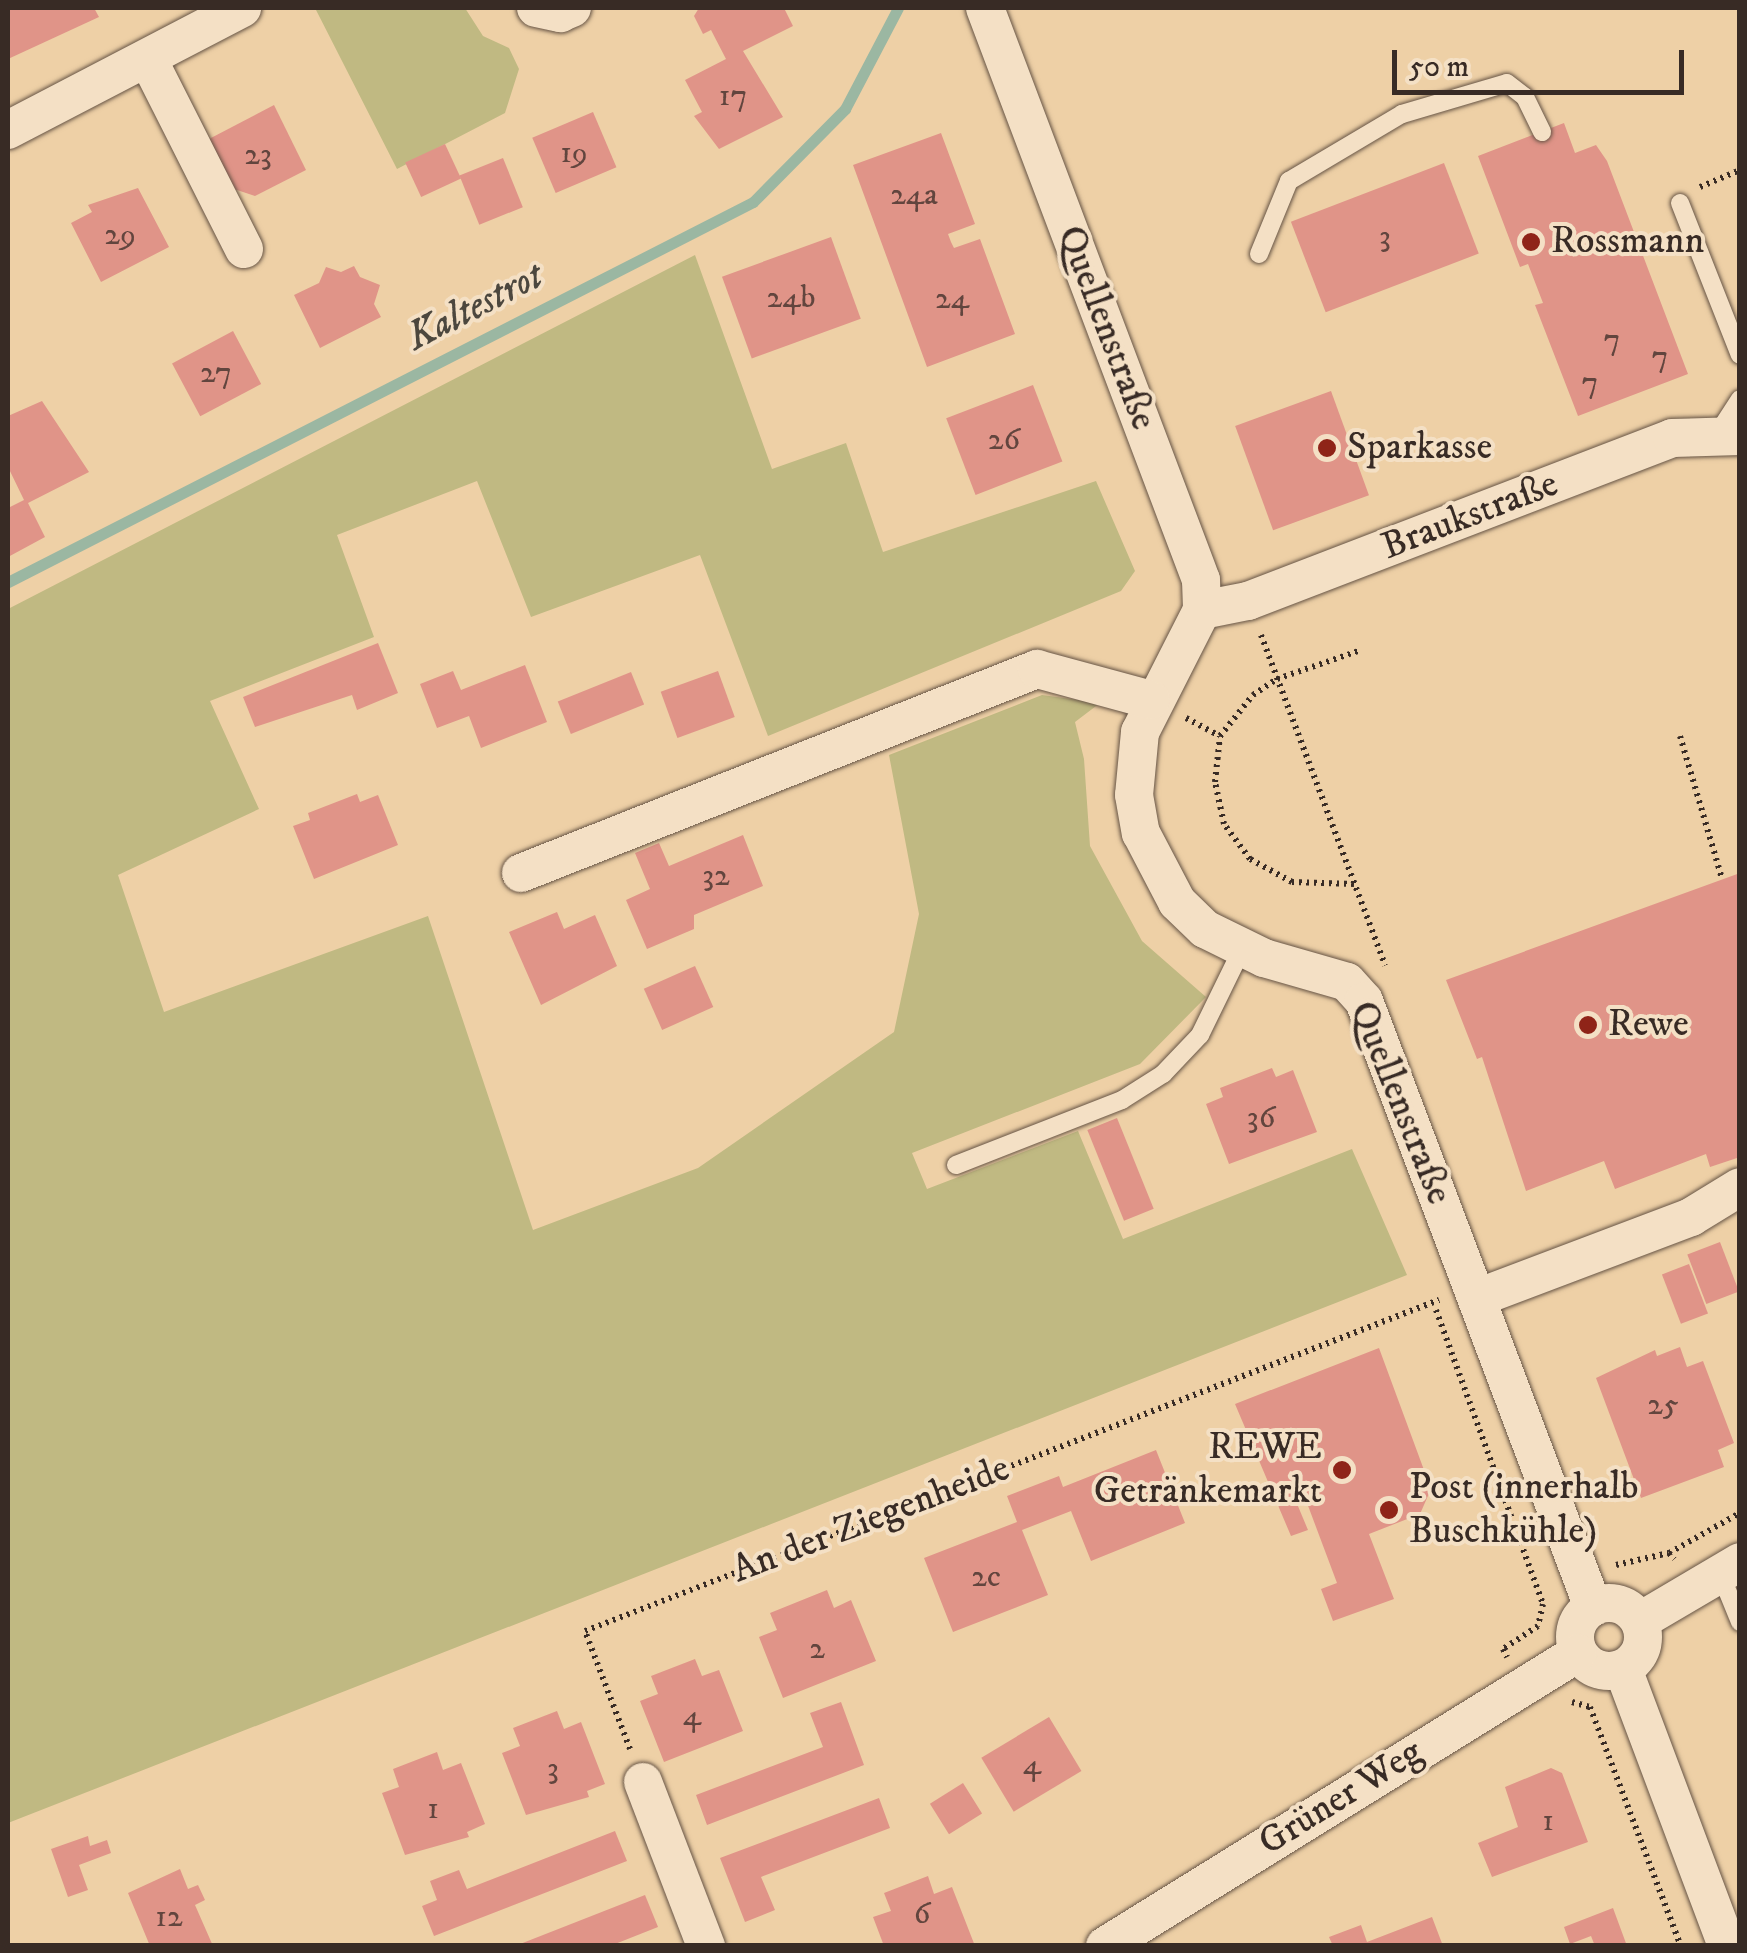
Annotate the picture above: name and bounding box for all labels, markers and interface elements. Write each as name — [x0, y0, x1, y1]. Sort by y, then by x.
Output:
scale bar — [1397, 30, 1690, 92]
text: 50 m — [1409, 49, 1469, 86]
house number: 17 — [719, 77, 747, 115]
house number: 19 — [560, 134, 588, 172]
house number: 23 — [244, 136, 272, 174]
house number: 24a — [890, 176, 938, 214]
house number: 29 — [104, 216, 136, 254]
house number: 3 — [1379, 218, 1391, 256]
place label: Rossmann — [1551, 219, 1704, 265]
street label: Quellenstraße — [1046, 220, 1166, 436]
marker: Rossmann — [1520, 231, 1542, 253]
water label: Kaltestrot — [399, 252, 551, 362]
house number: 24b — [766, 279, 816, 317]
house number: 24 — [935, 280, 969, 318]
house number: 7 — [1604, 321, 1620, 359]
house number: 7 — [1652, 338, 1668, 376]
house number: 27 — [200, 354, 232, 392]
house number: 7 — [1582, 364, 1598, 402]
house number: 26 — [988, 421, 1020, 459]
place label: Sparkasse — [1347, 425, 1492, 471]
marker: Sparkasse — [1316, 437, 1338, 459]
street label: Braukstraße — [1375, 462, 1565, 570]
house number: 32 — [702, 857, 730, 895]
street label: Quellenstraße — [1339, 995, 1461, 1211]
place label: Rewe — [1608, 1002, 1689, 1048]
marker: Rewe — [1577, 1014, 1599, 1036]
house number: 36 — [1247, 1099, 1275, 1137]
house number: 25 — [1647, 1386, 1679, 1424]
place label: REWE Getränkemarkt — [1094, 1425, 1322, 1515]
street label: An der Ziegenheide — [726, 1446, 1016, 1594]
marker: REWE Getränkemarkt — [1331, 1459, 1353, 1481]
place label: Post (innerhalb Buschkühle) — [1409, 1465, 1639, 1555]
marker: Post (innerhalb Buschkühle) — [1378, 1499, 1400, 1521]
house number: 2c — [971, 1558, 1001, 1596]
house number: 2 — [809, 1630, 825, 1668]
house number: 4 — [683, 1697, 701, 1735]
street label: Grüner Weg — [1251, 1730, 1431, 1866]
house number: 4 — [1023, 1746, 1041, 1784]
house number: 3 — [547, 1750, 559, 1788]
house number: 1 — [427, 1790, 439, 1828]
house number: 1 — [1542, 1802, 1554, 1840]
house number: 6 — [914, 1895, 930, 1933]
house number: 12 — [155, 1898, 183, 1936]

